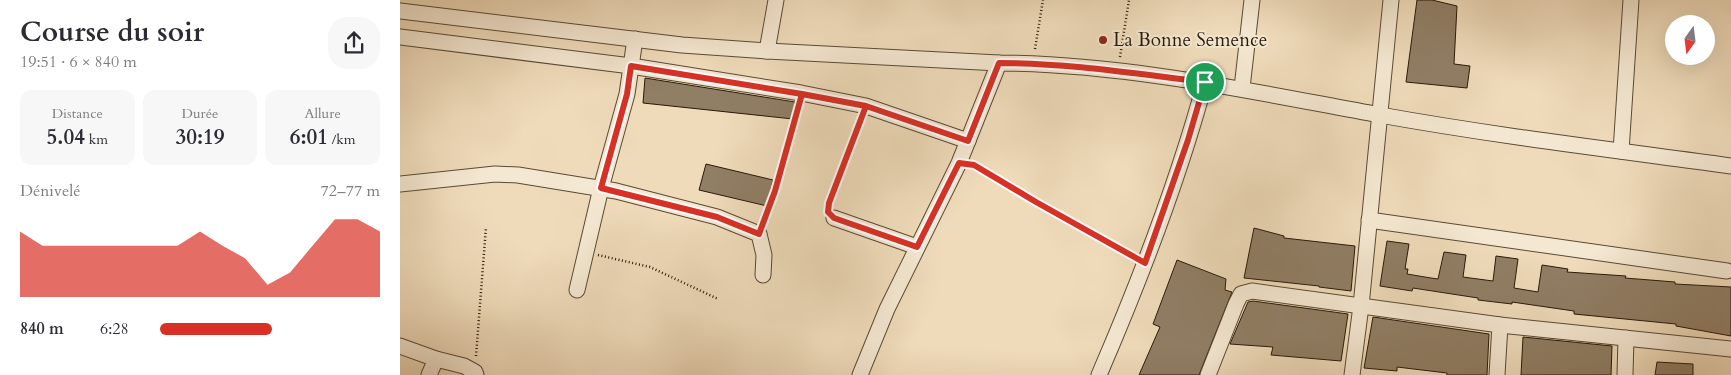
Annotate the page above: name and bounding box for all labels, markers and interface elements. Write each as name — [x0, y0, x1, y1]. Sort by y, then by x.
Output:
text: Course du soir — [20, 13, 204, 51]
north arrow — [1665, 15, 1715, 65]
map controls — [1665, 15, 1715, 65]
button: share — [328, 17, 380, 69]
place label: La Bonne Semence — [1113, 27, 1267, 53]
marker: La Bonne Semence — [1097, 34, 1109, 46]
text: 19:51 · 6 × 840 m — [20, 51, 137, 73]
pin — [1184, 61, 1226, 103]
icon: arrive — [1191, 68, 1219, 96]
text: Distance — [52, 104, 103, 123]
text: Durée — [182, 104, 218, 123]
text: Allure — [305, 104, 341, 123]
text: 5.04 — [47, 123, 85, 152]
text: 30:19 — [175, 123, 225, 152]
text: 6:01 — [290, 123, 328, 152]
text: km — [85, 130, 108, 149]
text: /km — [328, 130, 356, 149]
text: Dénivelé — [20, 180, 81, 202]
text: 72–77 m — [321, 180, 380, 202]
text: 840 m — [20, 318, 64, 340]
text: 6:28 — [100, 318, 129, 340]

